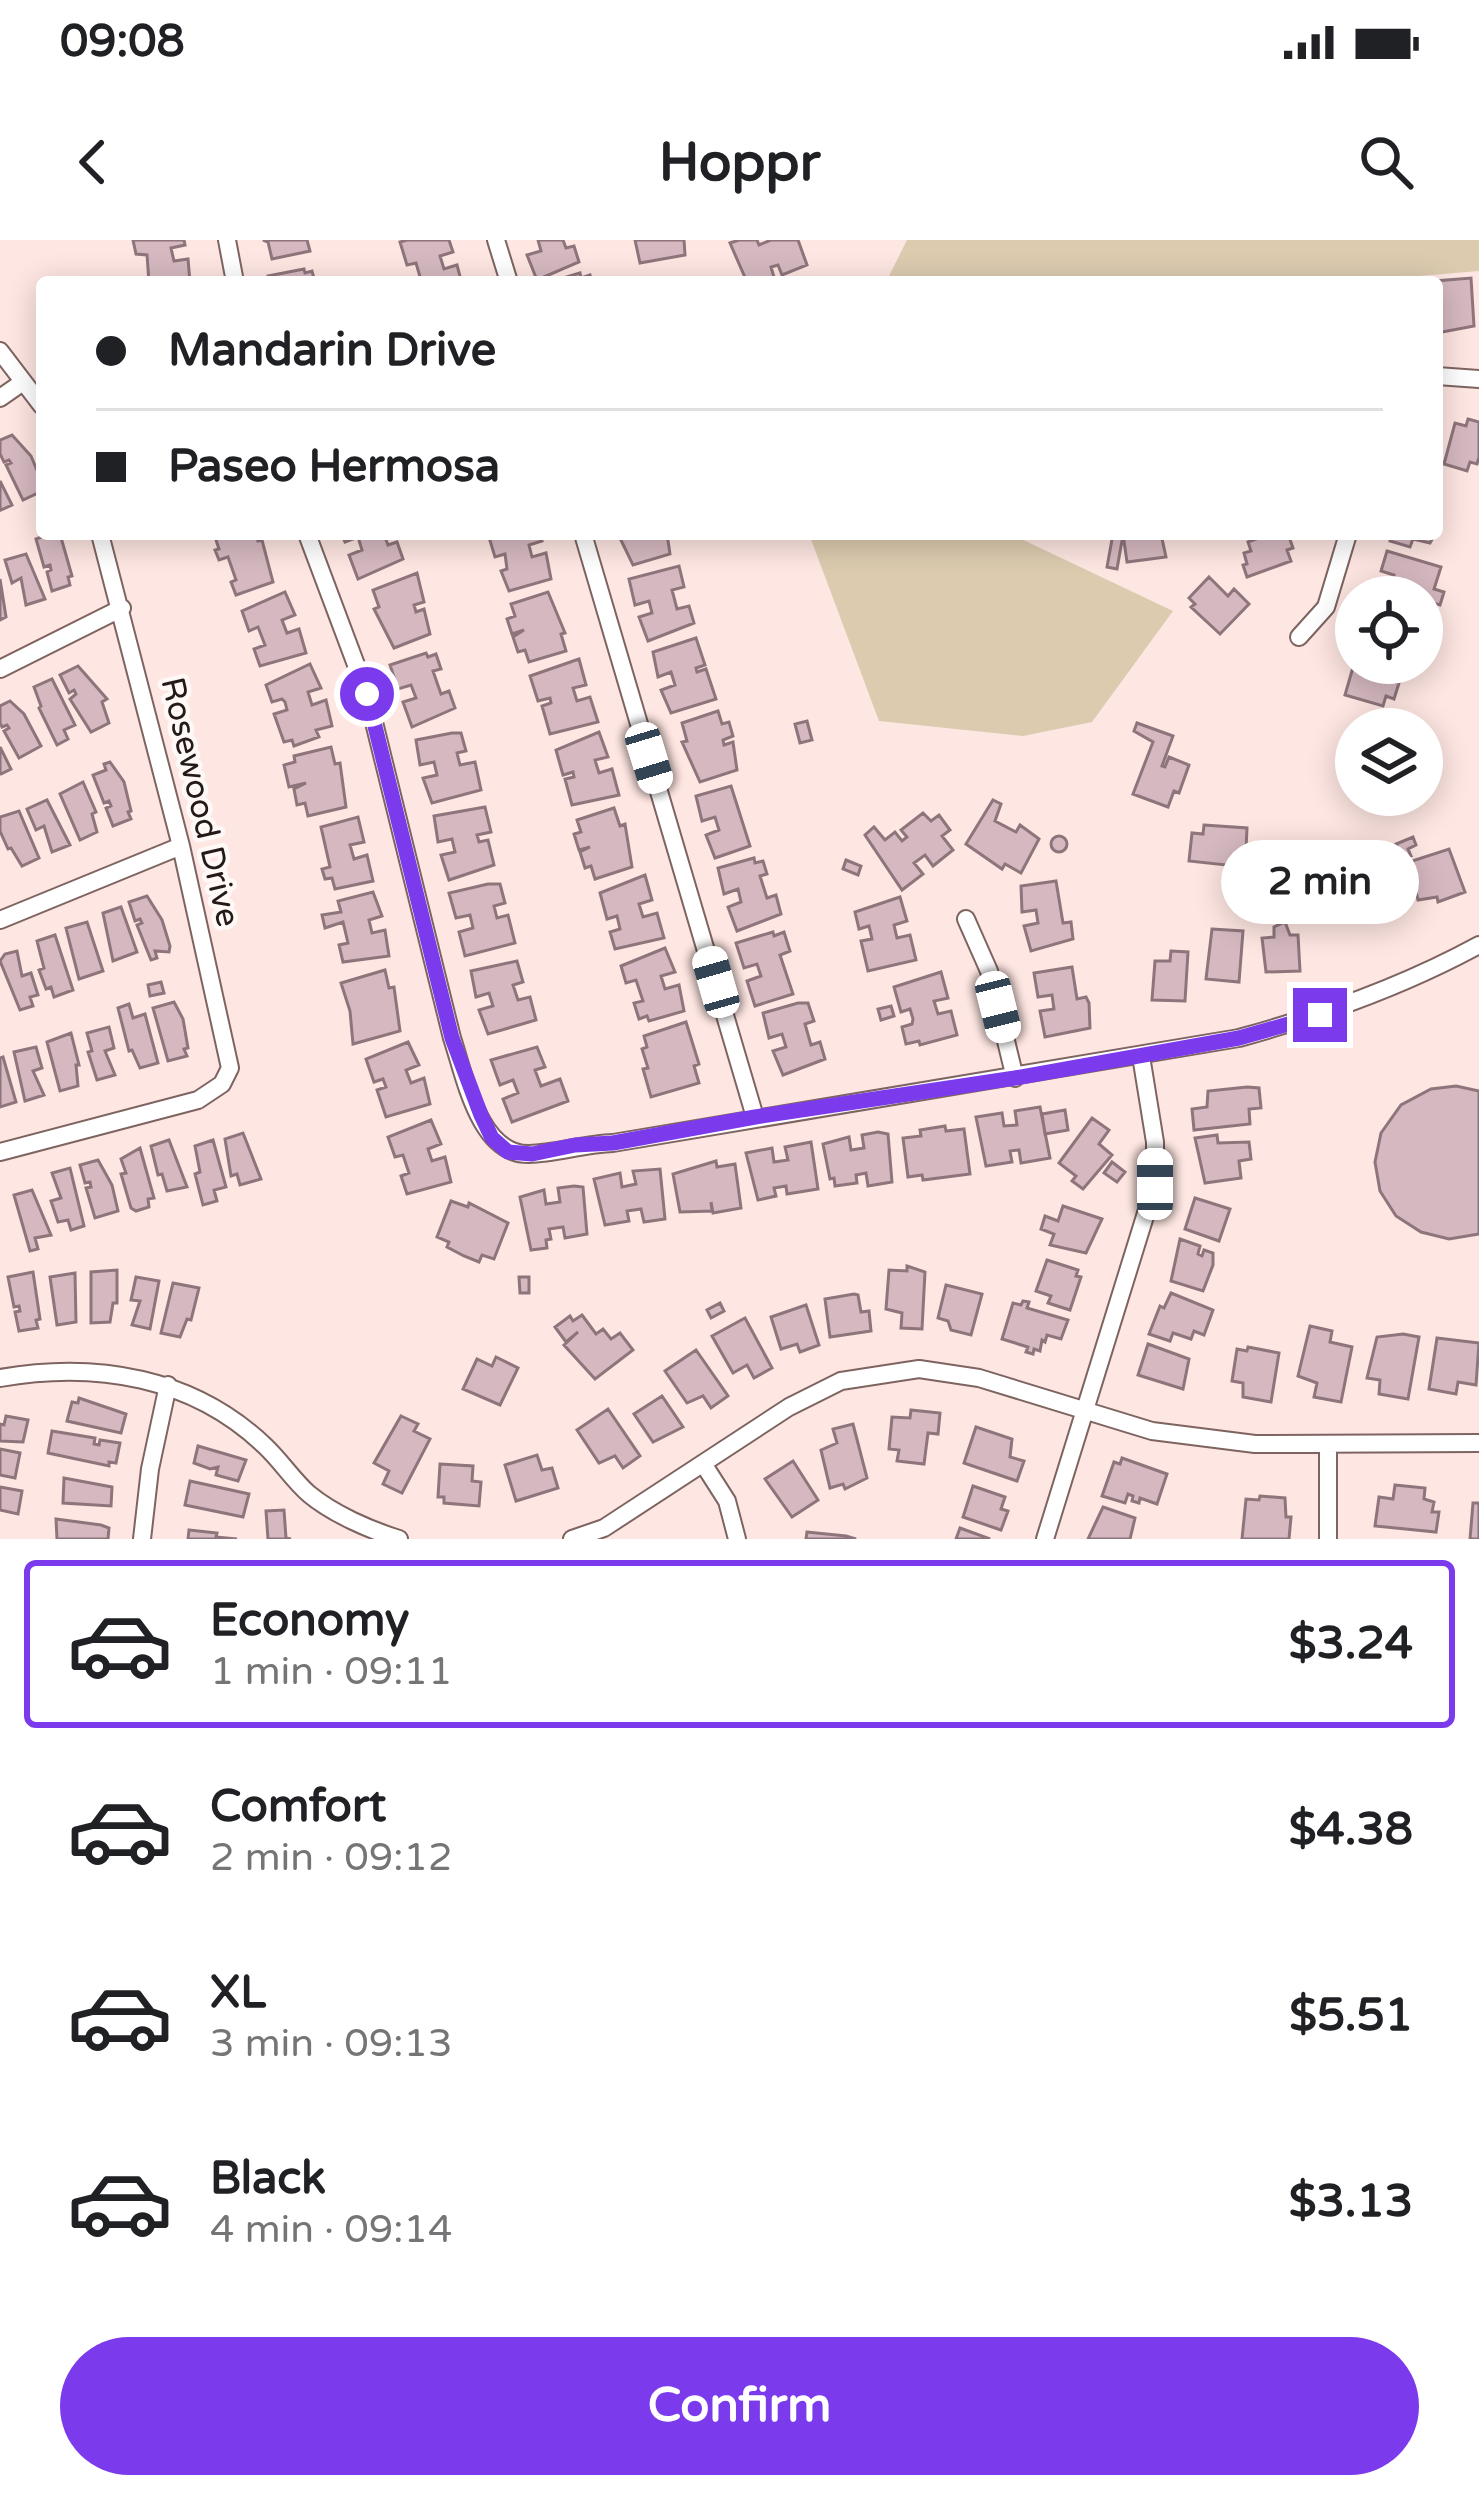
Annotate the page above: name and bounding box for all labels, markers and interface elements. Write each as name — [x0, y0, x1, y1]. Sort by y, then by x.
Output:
text: 09:08 — [60, 15, 185, 69]
icon: back — [60, 129, 126, 195]
icon: search — [1353, 129, 1419, 195]
text: Hoppr — [659, 130, 820, 195]
text: Mandarin Drive — [168, 324, 496, 378]
text: Paseo Hermosa — [168, 440, 500, 494]
map controls — [1335, 576, 1443, 816]
button: locate — [1335, 576, 1443, 684]
route start — [340, 667, 394, 721]
street label: Rosewood Drive — [152, 674, 248, 930]
button: layers — [1335, 708, 1443, 816]
car — [621, 718, 677, 798]
callout: 2 min — [1221, 841, 1419, 925]
text: 2 min — [1268, 858, 1372, 905]
car — [689, 942, 743, 1022]
car — [972, 968, 1024, 1046]
route end — [1293, 988, 1347, 1042]
car — [1137, 1148, 1173, 1220]
icon: car — [66, 1590, 174, 1698]
text: Economy — [210, 1594, 409, 1648]
text: $3.24 — [1289, 1617, 1413, 1671]
text: 1 min · 09:11 — [210, 1648, 452, 1695]
icon: car — [66, 1776, 174, 1884]
text: Comfort — [210, 1780, 386, 1834]
text: $4.38 — [1289, 1803, 1413, 1857]
text: 2 min · 09:12 — [210, 1834, 452, 1881]
icon: car — [66, 1962, 174, 2070]
text: XL — [210, 1966, 266, 2020]
text: $5.51 — [1289, 1989, 1413, 2043]
text: 3 min · 09:13 — [210, 2020, 452, 2067]
icon: car — [66, 2148, 174, 2256]
text: Black — [210, 2152, 326, 2206]
text: $3.13 — [1289, 2175, 1413, 2229]
text: 4 min · 09:14 — [210, 2206, 452, 2253]
button: Confirm — [60, 2337, 1419, 2475]

